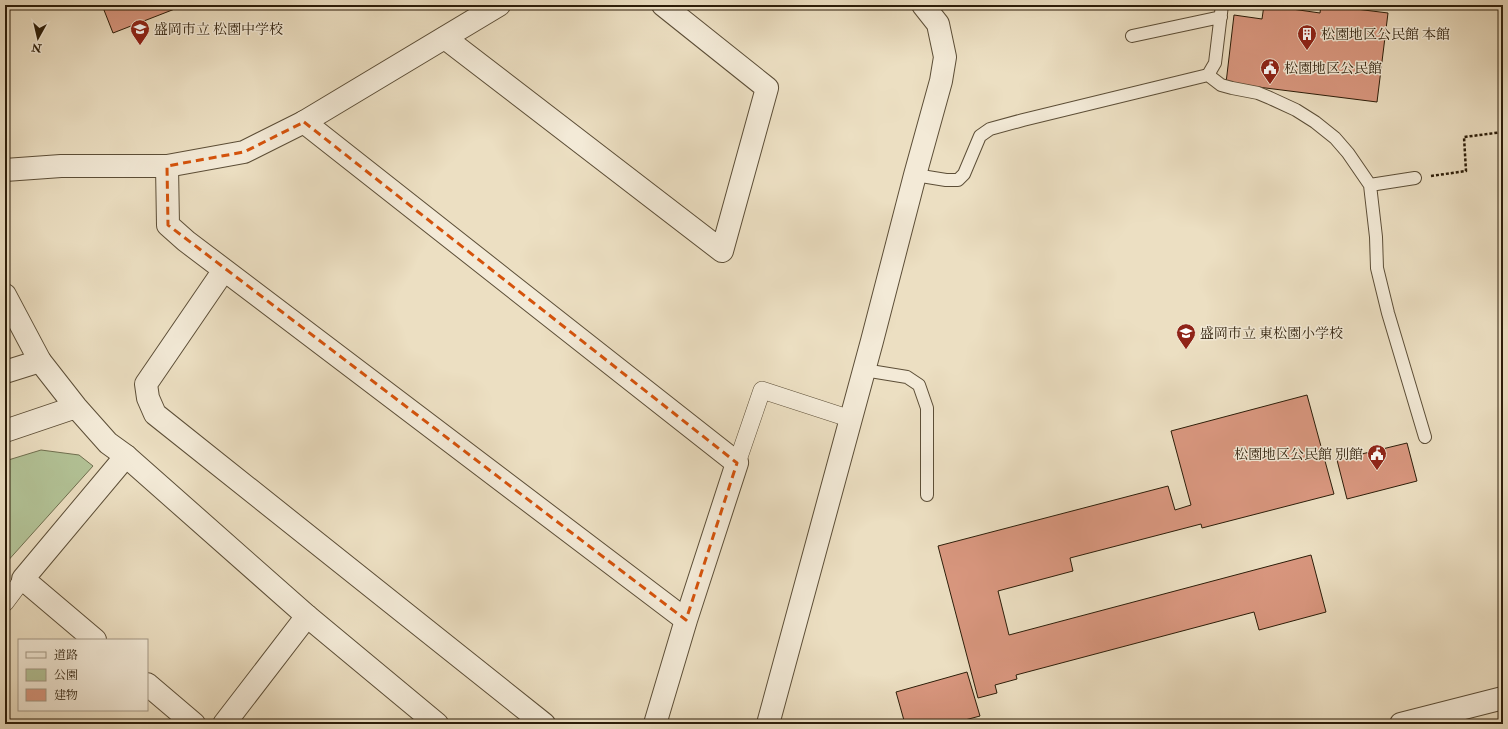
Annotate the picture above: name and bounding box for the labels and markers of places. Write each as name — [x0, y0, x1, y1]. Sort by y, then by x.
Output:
school or university icon: 盛岡市立 松園中学校 — [129, 18, 151, 46]
place label: 盛岡市立 松園中学校 — [154, 21, 283, 38]
building icon: 松園地区公民館 本館 — [1296, 23, 1318, 51]
place label: 松園地区公民館 本館 — [1321, 26, 1450, 43]
public building icon: 松園地区公民館 — [1259, 57, 1281, 85]
place label: 松園地区公民館 — [1284, 60, 1382, 77]
school or university icon: 盛岡市立 東松園小学校 — [1175, 322, 1197, 350]
place label: 盛岡市立 東松園小学校 — [1200, 325, 1343, 342]
public building icon: 松園地区公民館 別館 — [1366, 443, 1388, 471]
place label: 松園地区公民館 別館 — [1234, 446, 1363, 463]

